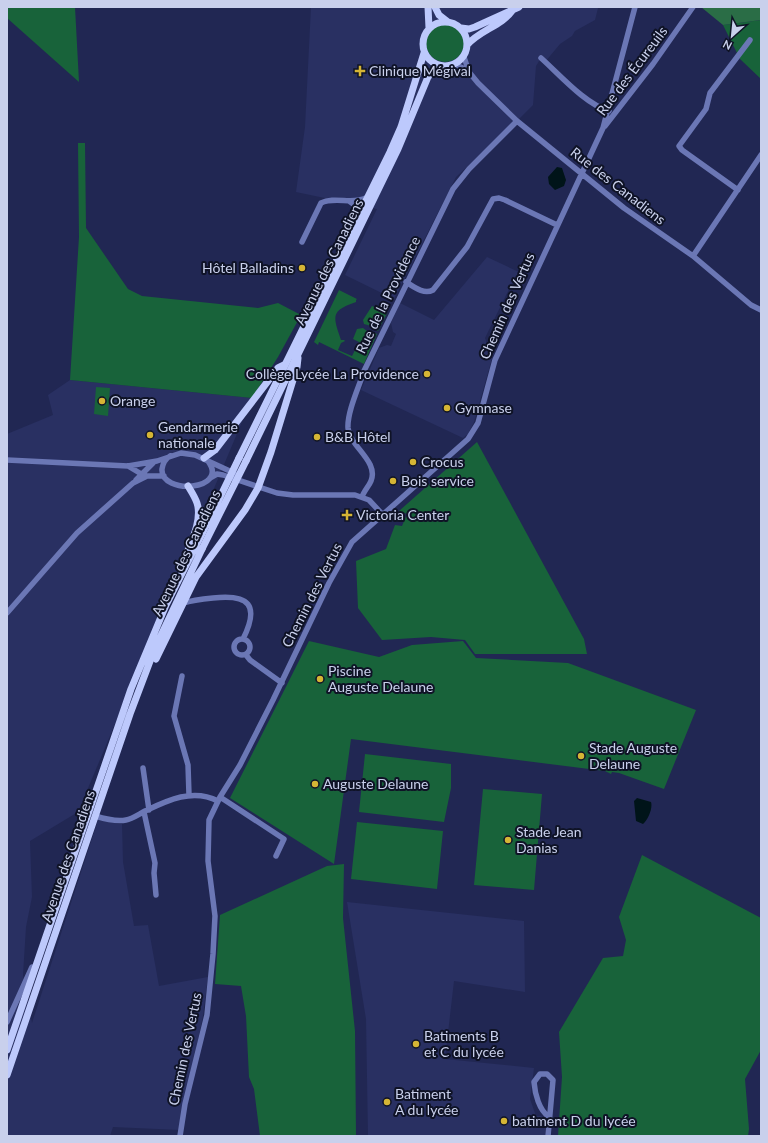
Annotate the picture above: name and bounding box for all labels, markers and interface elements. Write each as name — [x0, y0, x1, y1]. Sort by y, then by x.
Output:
north arrow — [712, 16, 752, 56]
street label: Rue des Écureuils — [593, 23, 671, 119]
text: N — [721, 38, 734, 53]
place label: Clinique Mégival — [369, 62, 471, 79]
marker: Clinique Mégival — [354, 65, 366, 77]
street label: Rue des Canadiens — [567, 143, 669, 228]
street label: Avenue des Canadiens — [291, 196, 367, 328]
street label: Rue de la Providence — [352, 233, 423, 356]
street label: Chemin des Vertus — [475, 250, 538, 362]
place label: Hôtel Balladins — [202, 259, 294, 276]
marker: Hôtel Balladins — [297, 263, 307, 273]
place label: Collège Lycée La Providence — [246, 365, 419, 382]
marker: Collège Lycée La Providence — [422, 369, 432, 379]
place label: Orange — [110, 392, 155, 409]
marker: Orange — [97, 396, 107, 406]
place label: Gymnase — [455, 399, 512, 416]
marker: Gymnase — [442, 403, 452, 413]
place label: Gendarmerie nationale — [158, 418, 238, 451]
place label: B&B Hôtel — [325, 428, 391, 445]
marker: Gendarmerie nationale — [145, 430, 155, 440]
marker: B&B Hôtel — [312, 432, 322, 442]
place label: Crocus — [421, 453, 464, 470]
marker: Crocus — [408, 457, 418, 467]
place label: Bois service — [401, 472, 474, 489]
marker: Bois service — [388, 476, 398, 486]
street label: Avenue des Canadiens — [148, 487, 224, 619]
place label: Victoria Center — [356, 506, 449, 523]
marker: Victoria Center — [341, 509, 353, 521]
street label: Chemin des Vertus — [278, 540, 345, 650]
place label: Piscine Auguste Delaune — [328, 662, 433, 695]
marker: Piscine Auguste Delaune — [315, 674, 325, 684]
place label: Stade Auguste Delaune — [589, 739, 677, 772]
marker: Stade Auguste Delaune — [576, 751, 586, 761]
place label: Auguste Delaune — [323, 775, 428, 792]
marker: Auguste Delaune — [310, 779, 320, 789]
street label: Avenue des Canadiens — [37, 788, 98, 924]
place label: Stade Jean Danias — [516, 823, 582, 856]
marker: Stade Jean Danias — [503, 835, 513, 845]
street label: Chemin des Vertus — [164, 991, 205, 1107]
place label: Batiments B et C du lycée — [424, 1027, 504, 1060]
marker: Batiments B et C du lycée — [411, 1039, 421, 1049]
place label: Batiment A du lycée — [395, 1085, 459, 1118]
marker: Batiment A du lycée — [382, 1097, 392, 1107]
place label: batiment D du lycée — [512, 1112, 636, 1129]
marker: batiment D du lycée — [499, 1116, 509, 1126]

